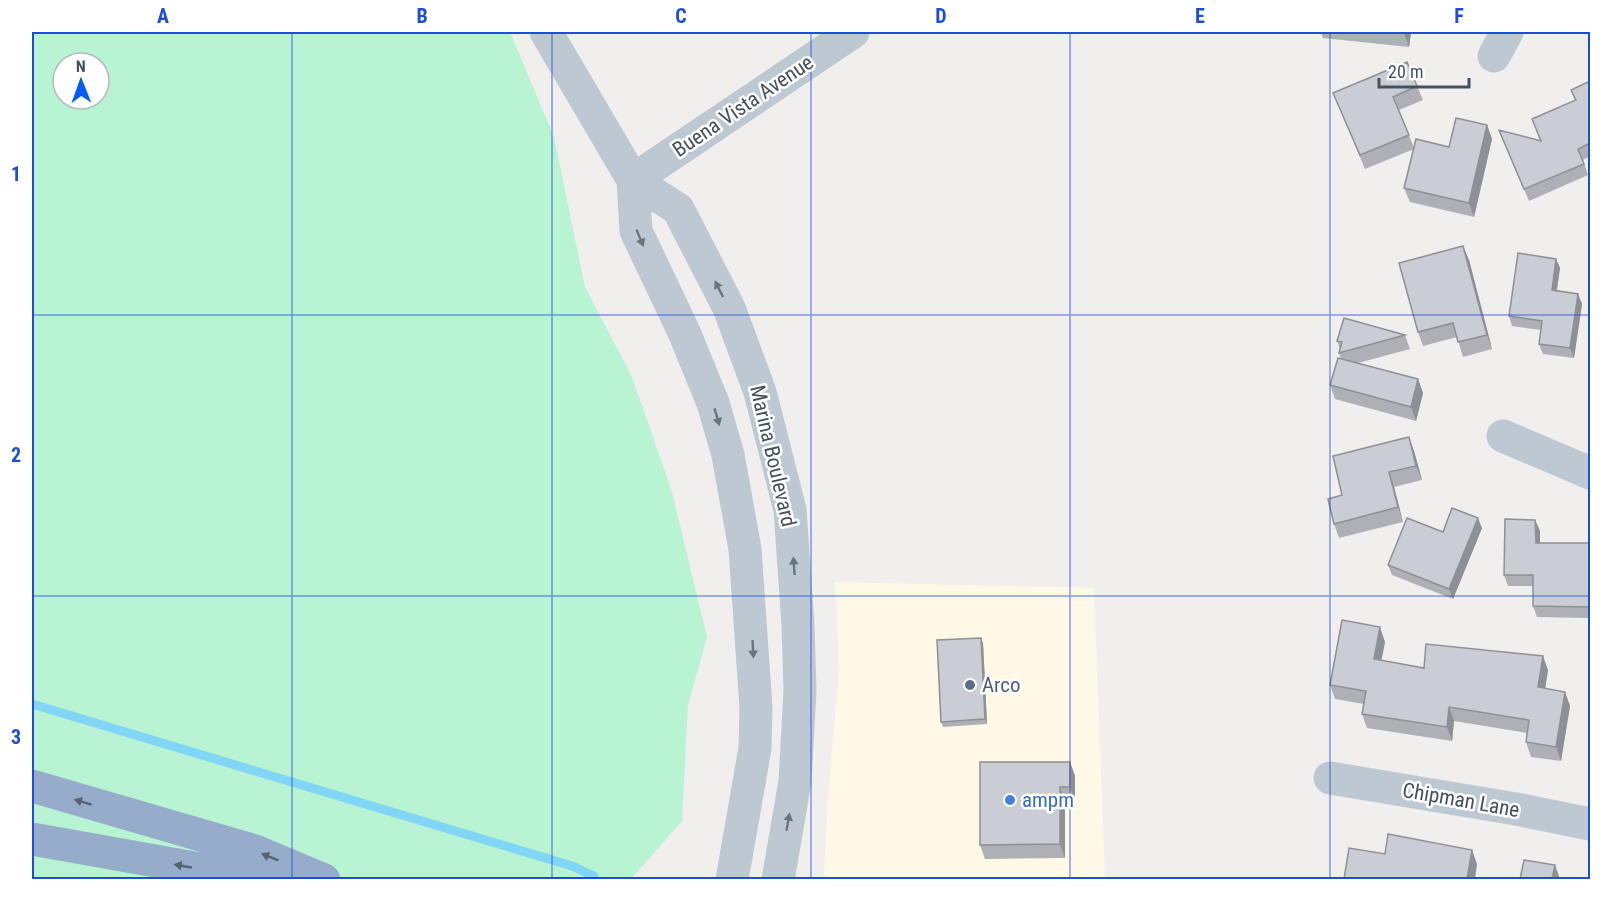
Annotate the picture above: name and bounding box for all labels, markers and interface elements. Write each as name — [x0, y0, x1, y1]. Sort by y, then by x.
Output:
text: A — [157, 4, 169, 28]
text: B — [416, 4, 428, 28]
text: C — [675, 4, 687, 28]
text: D — [935, 4, 947, 28]
text: E — [1195, 4, 1205, 28]
text: F — [1454, 4, 1464, 28]
street label: Buena Vista Avenue — [668, 50, 818, 162]
north arrow — [51, 51, 111, 111]
scale bar — [1379, 51, 1469, 89]
text: N — [76, 57, 86, 76]
text: 20 m — [1388, 61, 1423, 82]
text: 1 — [11, 162, 21, 186]
one-way arrow — [636, 229, 645, 247]
one-way arrow — [714, 280, 724, 297]
street label: Marina Boulevard — [745, 383, 801, 529]
one-way arrow — [713, 408, 722, 426]
text: 2 — [11, 443, 21, 467]
one-way arrow — [789, 557, 798, 576]
one-way arrow — [748, 639, 758, 658]
place label: Arco — [982, 673, 1021, 697]
marker: Arco — [963, 678, 977, 692]
text: 3 — [11, 725, 21, 749]
street label: Chipman Lane — [1401, 778, 1521, 822]
place label: ampm — [1022, 788, 1074, 812]
marker: ampm — [1003, 793, 1017, 807]
one-way arrow — [74, 797, 92, 806]
one-way arrow — [784, 812, 793, 831]
one-way arrow — [261, 852, 279, 861]
one-way arrow — [173, 861, 192, 870]

